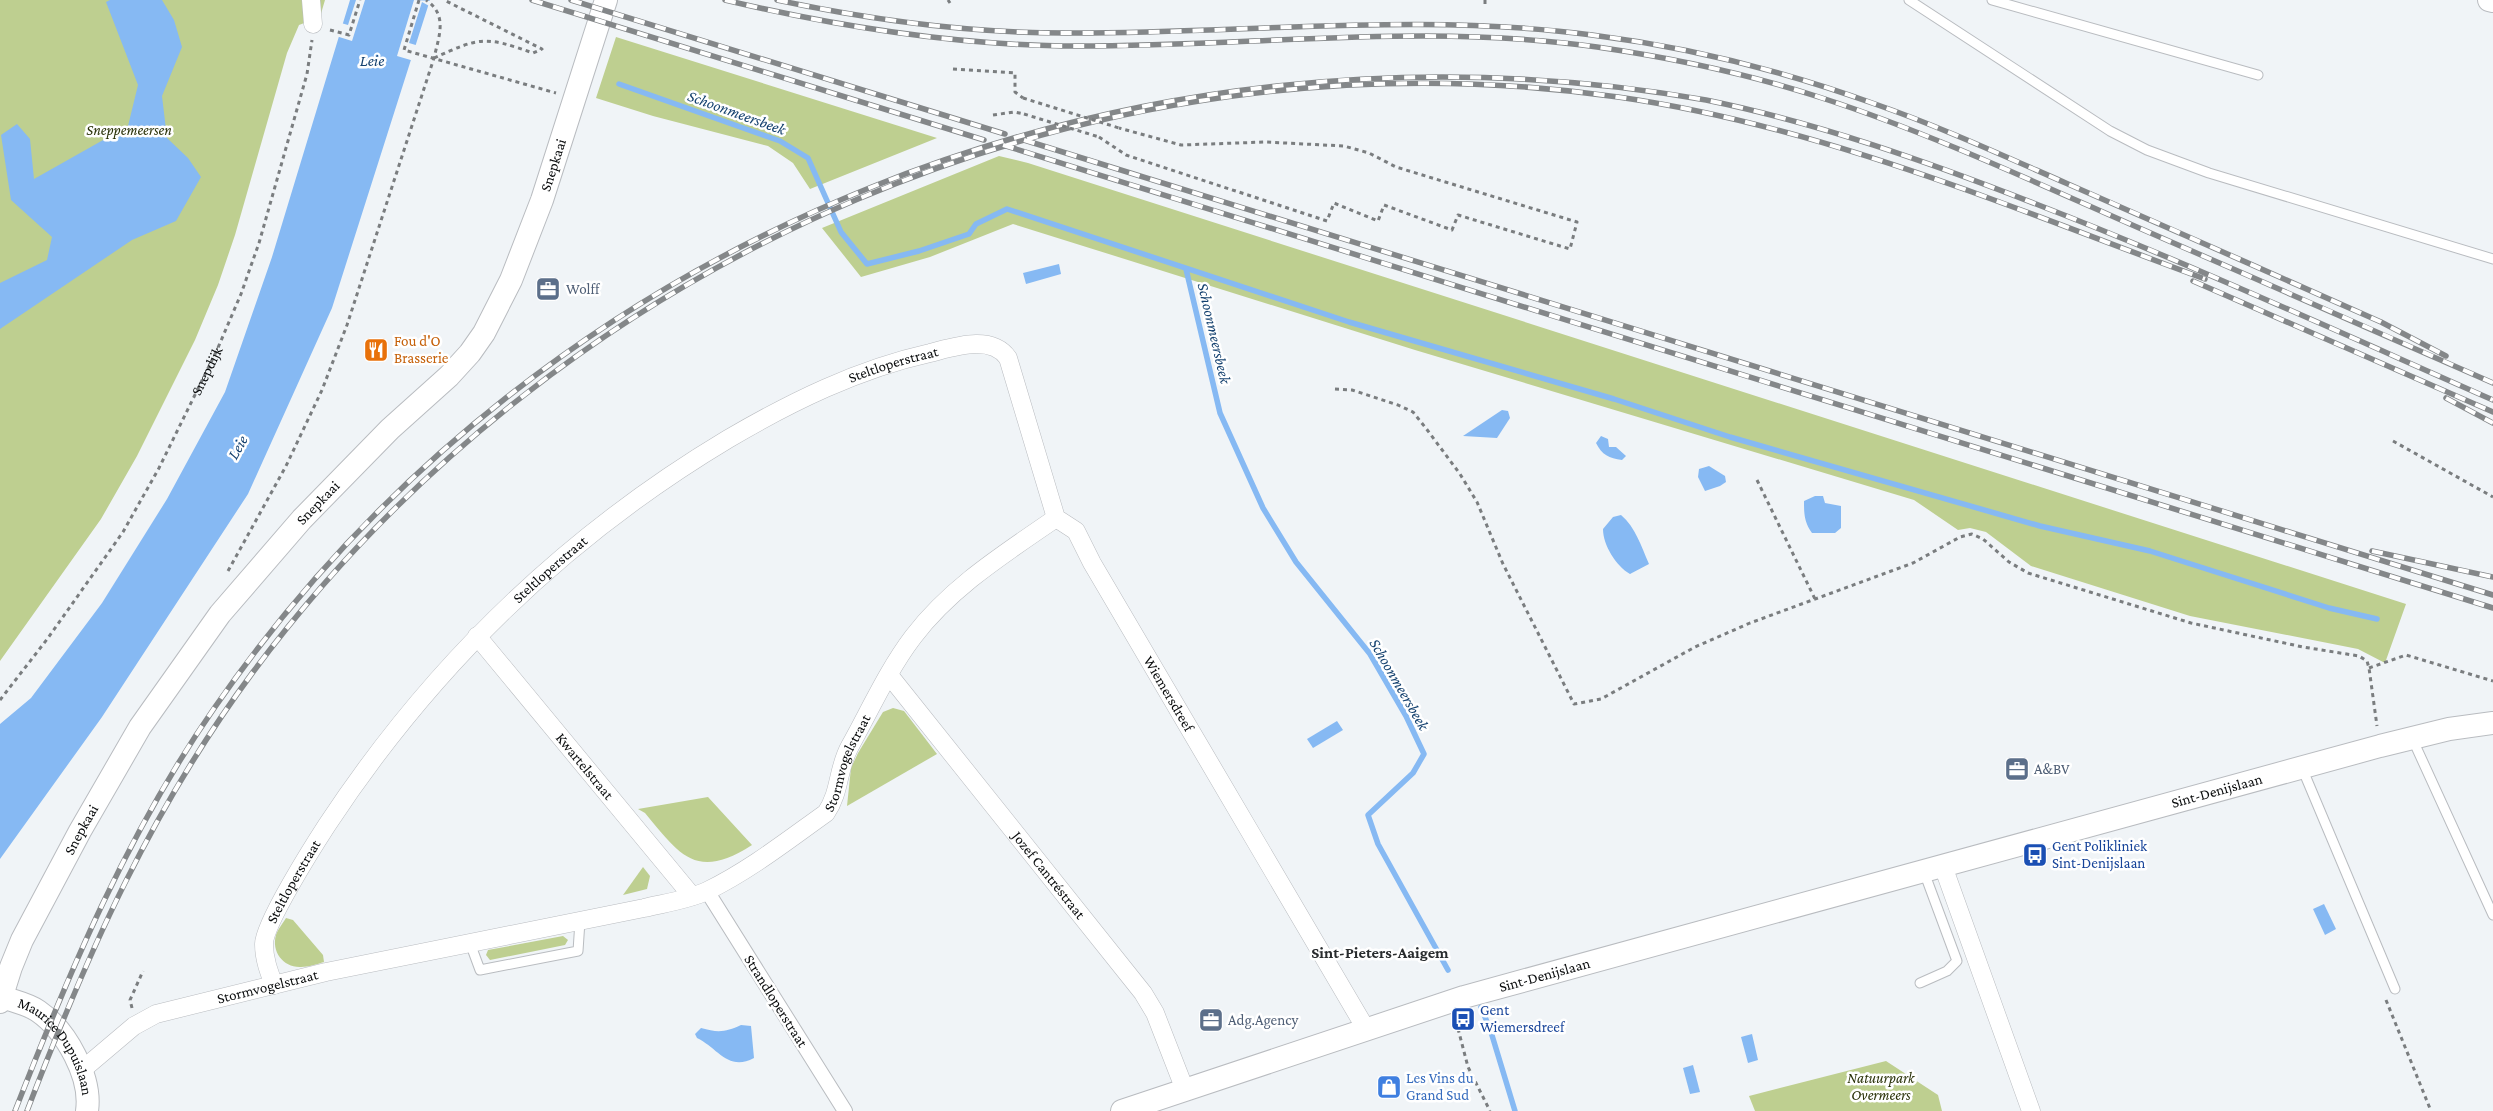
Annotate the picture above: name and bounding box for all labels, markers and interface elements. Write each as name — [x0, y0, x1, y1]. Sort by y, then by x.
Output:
water label: Leie — [360, 52, 384, 69]
water label: Schoonmeersbeek — [686, 87, 789, 138]
park label: Sneppemeersen — [86, 122, 172, 139]
street label: Snepkaai — [537, 137, 569, 193]
office icon: Wolff — [535, 276, 561, 302]
place label: Wolff — [566, 281, 601, 297]
water label: Schoonmeersbeek — [1195, 281, 1235, 386]
place label: Fou d'O Brasserie — [394, 333, 449, 366]
restaurant icon: Fou d'O Brasserie — [363, 337, 389, 363]
street label: Snepdijk — [188, 343, 226, 398]
street label: Steltloperstraat — [846, 343, 941, 386]
water label: Leie — [224, 432, 251, 462]
street label: Snepkaai — [293, 478, 343, 528]
street label: Steltloperstraat — [510, 532, 591, 606]
water label: Schoonmeersbeek — [1366, 635, 1433, 734]
street label: Wiemersdreef — [1141, 653, 1198, 735]
street label: Stormvogelstraat — [821, 711, 874, 815]
street label: Kwartelstraat — [553, 730, 617, 804]
office icon: A&BV — [2004, 756, 2030, 782]
place label: A&BV — [2034, 761, 2070, 777]
street label: Sint-Denijslaan — [2170, 771, 2264, 811]
street label: Snepkaai — [61, 802, 101, 857]
street label: Jozef Cantréstraat — [1007, 827, 1089, 923]
street label: Steltloperstraat — [264, 836, 324, 926]
place label: Gent Polikliniek Sint-Denijslaan — [2052, 838, 2148, 872]
bus stop icon: Gent Polikliniek Sint-Denijslaan — [2022, 842, 2048, 868]
district label: Sint-Pieters-Aaigem — [1311, 944, 1449, 961]
street label: Strandloperstraat — [740, 952, 811, 1051]
street label: Sint-Denijslaan — [1497, 955, 1592, 995]
street label: Stormvogelstraat — [215, 966, 321, 1007]
street label: Maurice Dupuislaan — [16, 995, 95, 1096]
place label: Gent Wiemersdreef — [1480, 1002, 1566, 1035]
bus stop icon: Gent Wiemersdreef — [1450, 1006, 1476, 1032]
office icon: Adg.Agency — [1198, 1007, 1224, 1033]
place label: Adg.Agency — [1228, 1012, 1298, 1029]
place label: Les Vins du Grand Sud — [1406, 1070, 1474, 1103]
park label: Natuurpark Overmeers — [1847, 1070, 1916, 1103]
shop icon: Les Vins du Grand Sud — [1376, 1074, 1402, 1100]

